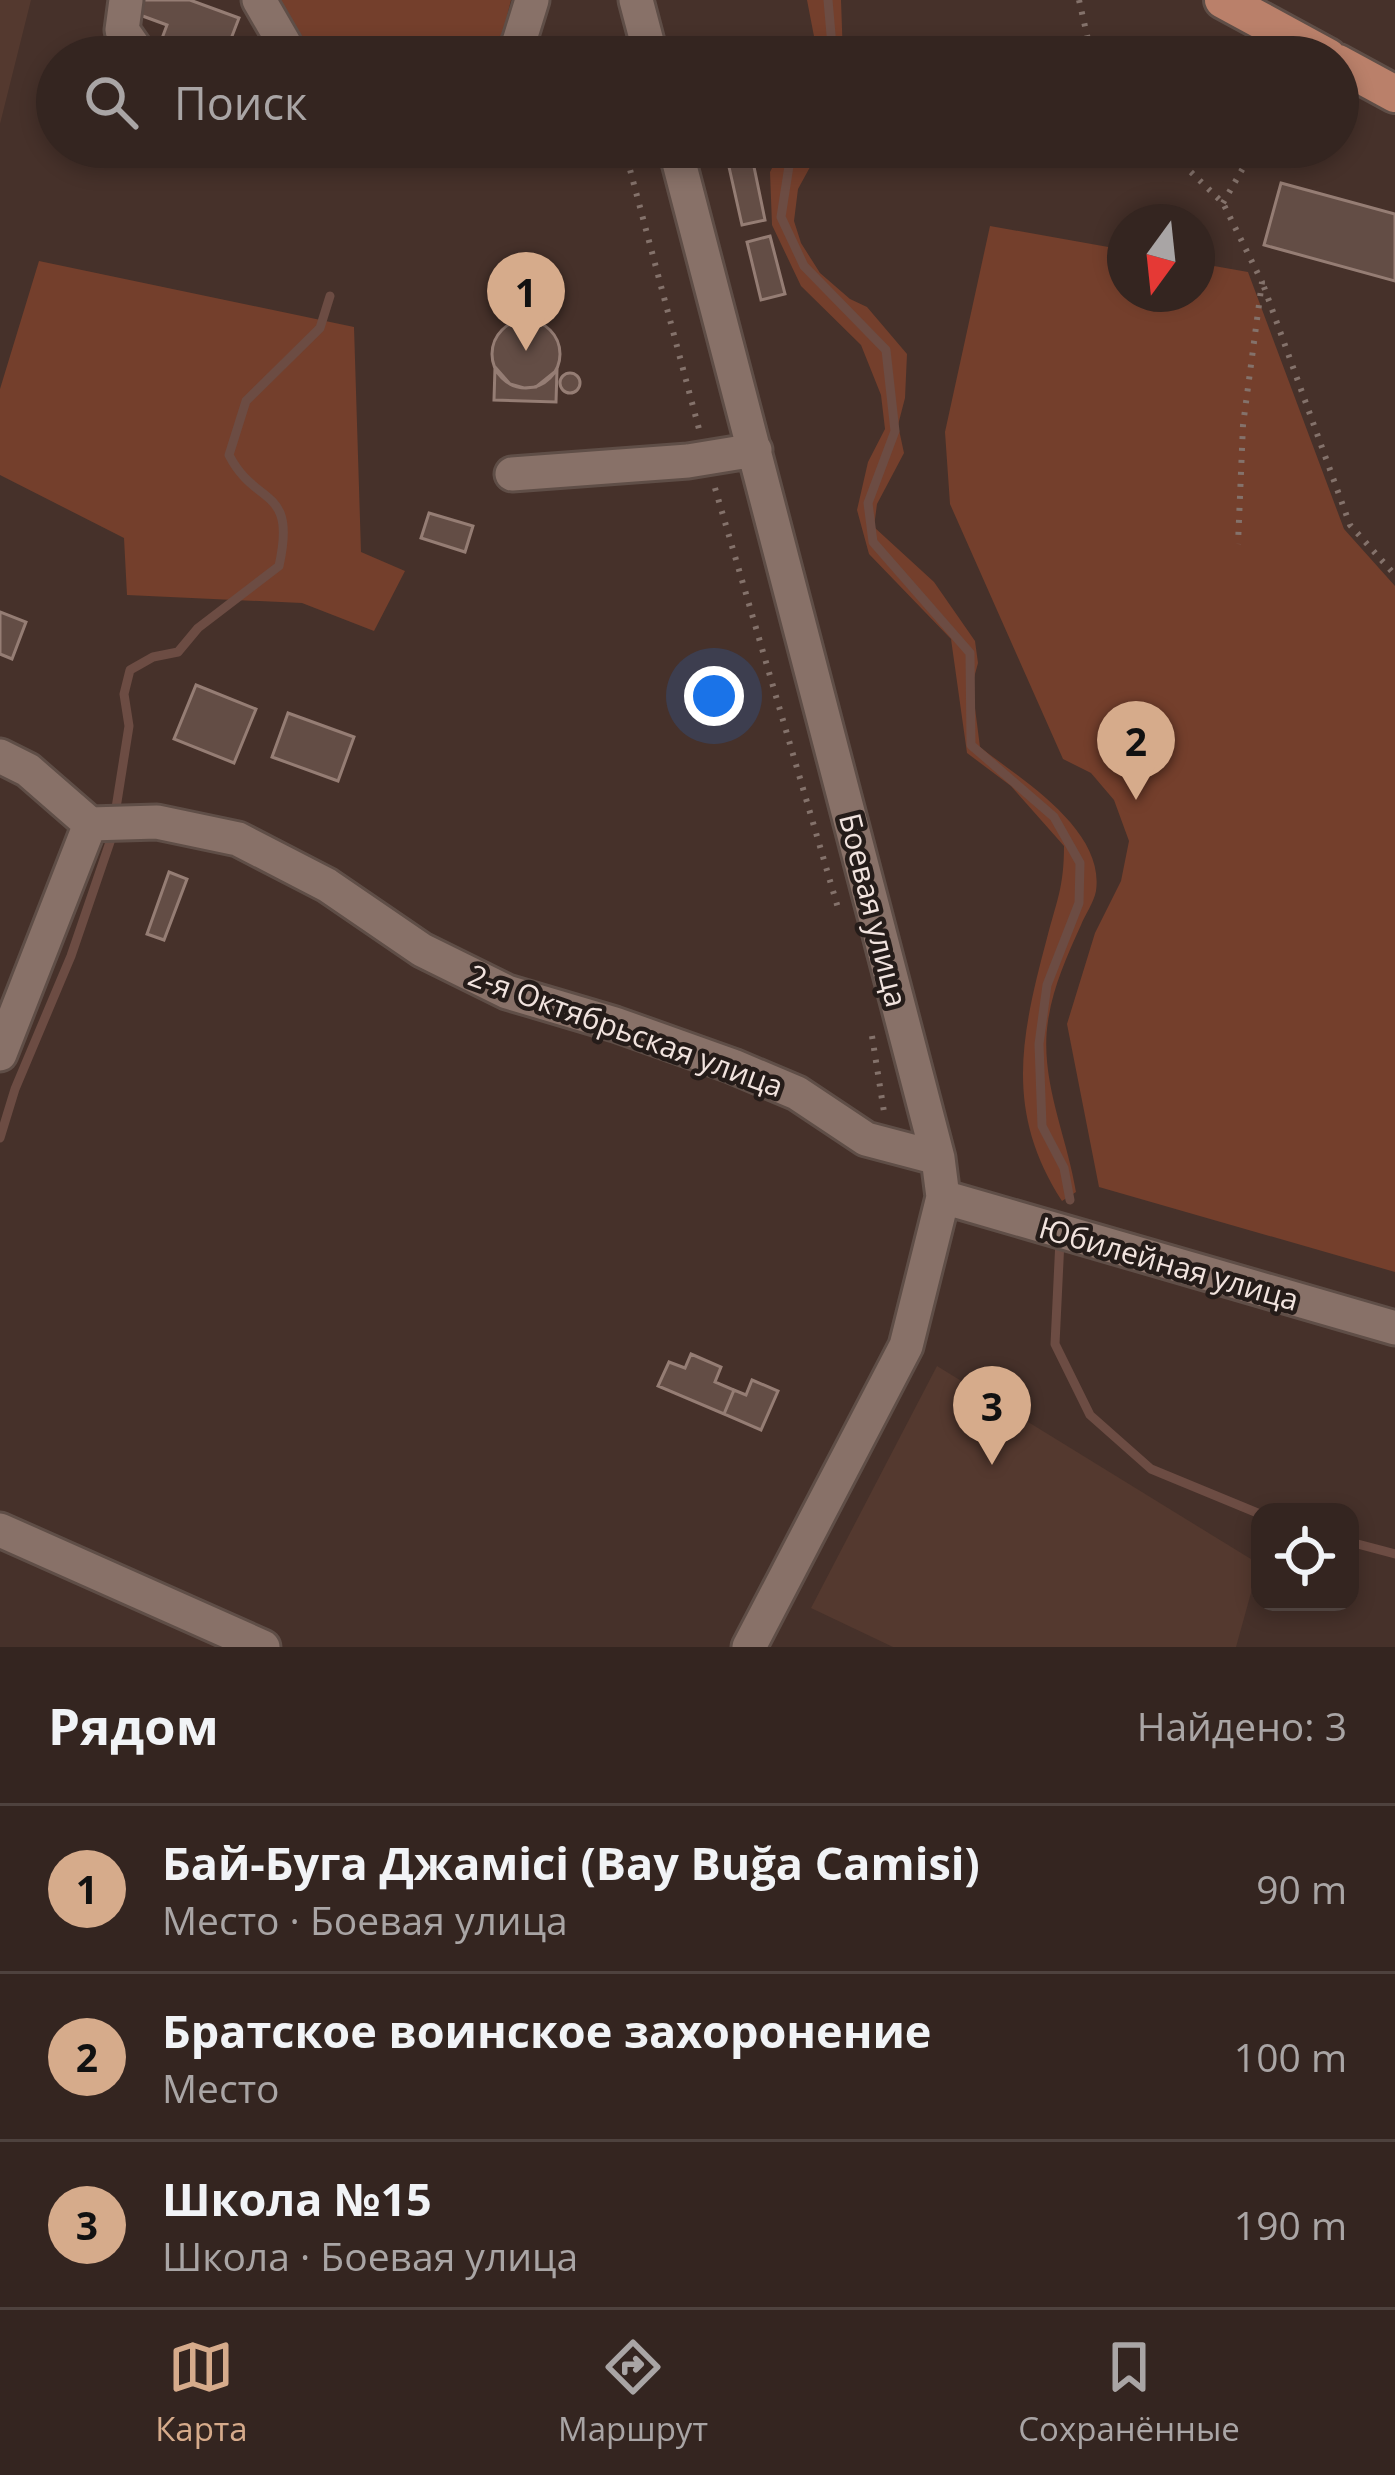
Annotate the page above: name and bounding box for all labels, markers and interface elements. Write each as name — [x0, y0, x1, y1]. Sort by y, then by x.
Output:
search box — [36, 36, 1359, 168]
icon: search — [78, 69, 144, 135]
text: Поиск — [174, 72, 307, 133]
north arrow — [1107, 204, 1215, 312]
pin: 1 — [487, 252, 565, 351]
your location — [684, 666, 744, 726]
pin: 2 — [1097, 701, 1175, 800]
street label: Боевая улица — [830, 809, 918, 1011]
street label: 2-я Октябрьская улица — [463, 954, 789, 1106]
street label: Юбилейная улица — [1034, 1206, 1304, 1320]
pin: 3 — [953, 1366, 1031, 1465]
map controls — [1251, 1503, 1359, 1611]
button: locate — [1251, 1503, 1359, 1611]
text: Рядом — [48, 1690, 219, 1760]
text: Найдено: 3 — [1137, 1699, 1347, 1752]
text: Бай-Буга Джамісі (Bay Buğa Camisi) — [162, 1832, 980, 1893]
text: 1 — [76, 1862, 98, 1915]
text: 90 m — [1256, 1862, 1347, 1915]
text: Место · Боевая улица — [162, 1893, 568, 1946]
text: Братское воинское захоронение — [162, 2000, 931, 2061]
text: 2 — [76, 2030, 98, 2083]
text: 100 m — [1234, 2030, 1347, 2083]
text: Место — [162, 2061, 279, 2114]
text: Школа №15 — [162, 2168, 432, 2229]
text: 3 — [76, 2198, 98, 2251]
text: 190 m — [1234, 2198, 1347, 2251]
text: Школа · Боевая улица — [162, 2229, 578, 2282]
tab: Карта — [155, 2334, 248, 2451]
tab: Маршрут — [558, 2334, 708, 2451]
tab: Сохранённые — [1018, 2334, 1240, 2451]

